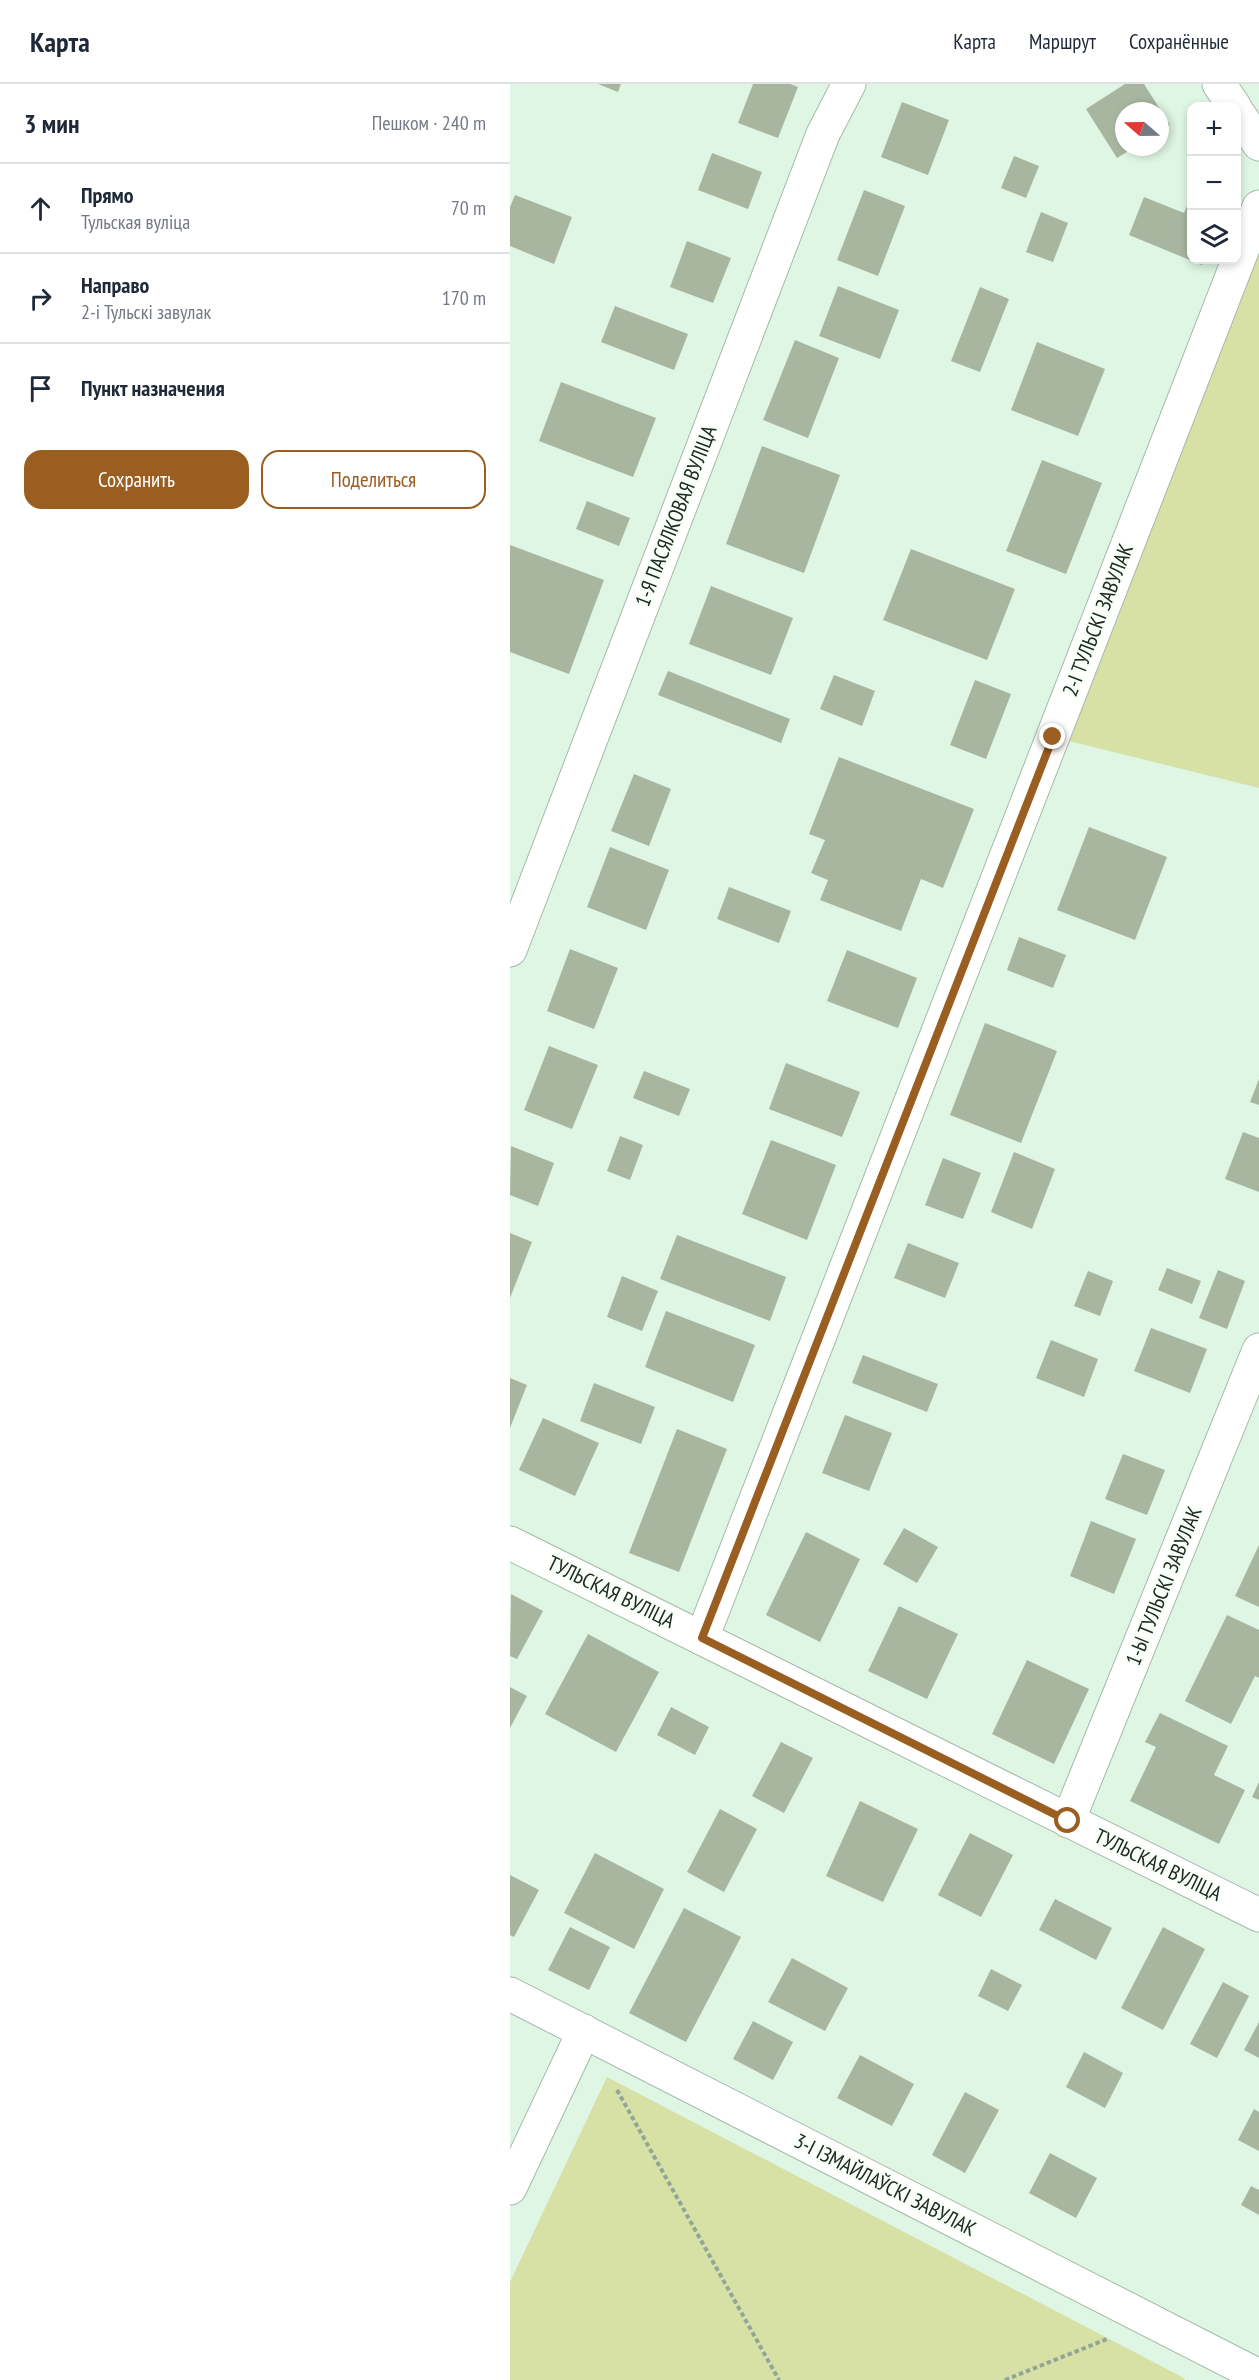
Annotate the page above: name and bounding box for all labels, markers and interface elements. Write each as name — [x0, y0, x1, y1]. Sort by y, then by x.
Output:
text: Карта — [30, 23, 90, 60]
text: Карта — [953, 28, 996, 55]
text: Маршрут — [1029, 28, 1096, 55]
text: Сохранённые — [1129, 28, 1229, 55]
north arrow — [1115, 102, 1169, 156]
map controls — [1187, 102, 1241, 264]
button: + — [1187, 102, 1241, 156]
text: 3 мин — [24, 107, 79, 140]
text: Пешком · 240 m — [372, 110, 486, 136]
button: − — [1187, 156, 1241, 210]
text: Прямо — [81, 181, 134, 209]
icon: ahead — [24, 192, 57, 225]
text: 70 m — [451, 195, 486, 221]
text: Тульская вуліца — [81, 209, 190, 235]
button: layers — [1187, 210, 1241, 264]
text: Направо — [81, 271, 149, 299]
icon: right — [24, 282, 57, 315]
text: 170 m — [442, 285, 486, 311]
text: 2-і Тульскі завулак — [81, 299, 211, 325]
icon: arrive — [24, 372, 57, 405]
text: Пункт назначения — [81, 374, 225, 402]
street label: 1-Я ПАСЯЛКОВАЯ ВУЛІЦА — [629, 421, 722, 610]
button: Сохранить — [24, 450, 249, 509]
button: Поделиться — [261, 450, 486, 509]
street label: 2-І ТУЛЬСКІ ЗАВУЛАК — [1056, 540, 1139, 700]
route end — [1039, 723, 1065, 749]
street label: 1-Ы ТУЛЬСКІ ЗАВУЛАК — [1119, 1502, 1208, 1669]
street label: ТУЛЬСКАЯ ВУЛІЦА — [543, 1549, 679, 1634]
route start — [1054, 1807, 1080, 1833]
street label: ТУЛЬСКАЯ ВУЛІЦА — [1090, 1822, 1226, 1907]
street label: 3-І ІЗМАЙЛАЎСКІ ЗАВУЛАК — [790, 2127, 981, 2242]

